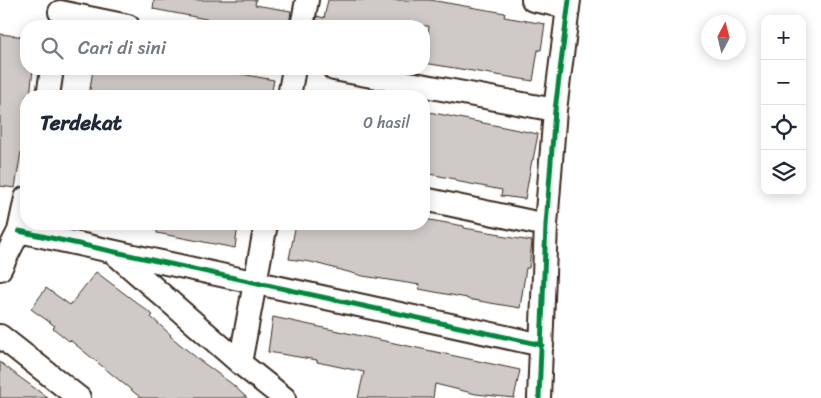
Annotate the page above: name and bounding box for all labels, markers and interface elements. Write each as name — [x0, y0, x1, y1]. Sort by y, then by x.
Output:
north arrow — [701, 15, 746, 60]
map controls — [761, 15, 806, 195]
button: + — [761, 15, 806, 60]
search box — [20, 20, 430, 75]
text: Cari di sini — [78, 31, 166, 64]
icon: search — [38, 34, 66, 62]
button: − — [761, 60, 806, 105]
text: Terdekat — [40, 104, 122, 142]
button: locate — [761, 105, 806, 150]
text: 0 hasil — [363, 108, 410, 137]
button: layers — [761, 150, 806, 195]

